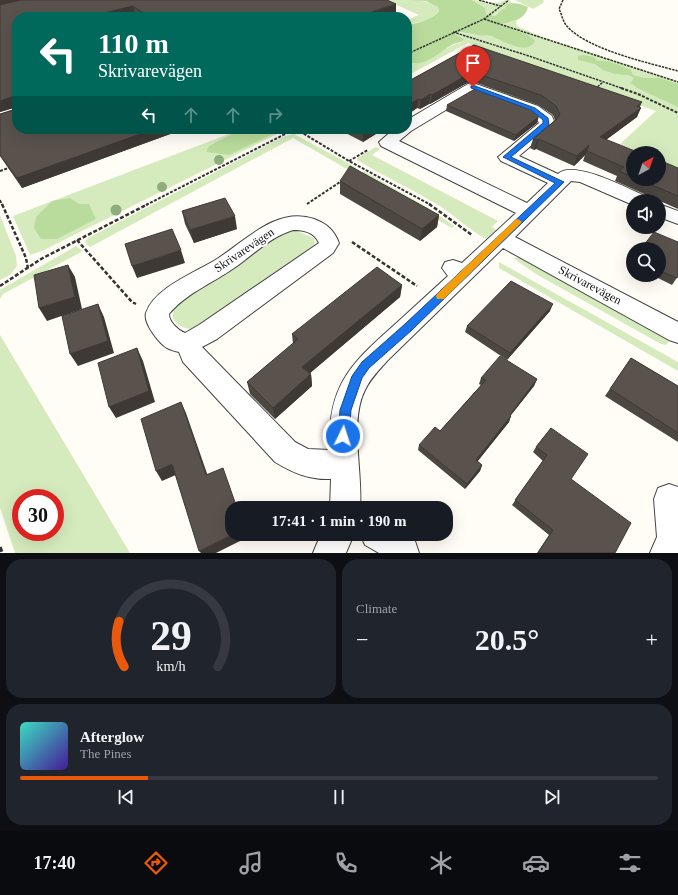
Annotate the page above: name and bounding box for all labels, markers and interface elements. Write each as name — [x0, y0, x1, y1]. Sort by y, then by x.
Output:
icon: left — [32, 28, 84, 80]
text: 110 m — [98, 28, 169, 59]
pin — [456, 46, 490, 87]
icon: arrive — [462, 52, 484, 74]
text: Skrivarevägen — [98, 61, 202, 81]
icon: left — [138, 104, 160, 126]
icon: ahead — [180, 104, 202, 126]
icon: ahead — [222, 104, 244, 126]
icon: right — [264, 104, 286, 126]
north arrow — [626, 146, 666, 186]
map controls — [626, 146, 666, 282]
button: sound — [626, 194, 666, 234]
street label: Skrivarevägen — [211, 225, 277, 275]
button: search — [626, 242, 666, 282]
street label: Skrivarevägen — [556, 263, 624, 307]
position arrow — [322, 415, 364, 457]
speed limit sign: 30 — [12, 489, 64, 541]
text: 17:41 · 1 min · 190 m — [272, 513, 407, 529]
text: Climate — [356, 601, 397, 616]
text: 29 — [150, 612, 192, 658]
text: 20.5° — [475, 623, 539, 656]
text: − — [356, 627, 368, 652]
text: + — [646, 627, 658, 652]
text: km/h — [156, 657, 186, 673]
text: Afterglow — [80, 729, 144, 745]
text: The Pines — [80, 746, 132, 761]
icon: previous — [115, 786, 137, 808]
icon: pause — [328, 786, 350, 808]
icon: next — [541, 786, 563, 808]
icon: directions — [142, 849, 170, 877]
icon: music — [237, 849, 265, 877]
icon: phone — [332, 849, 360, 877]
icon: climate — [427, 849, 455, 877]
icon: car — [522, 849, 550, 877]
icon: filters — [616, 849, 644, 877]
text: 17:40 — [33, 853, 75, 873]

